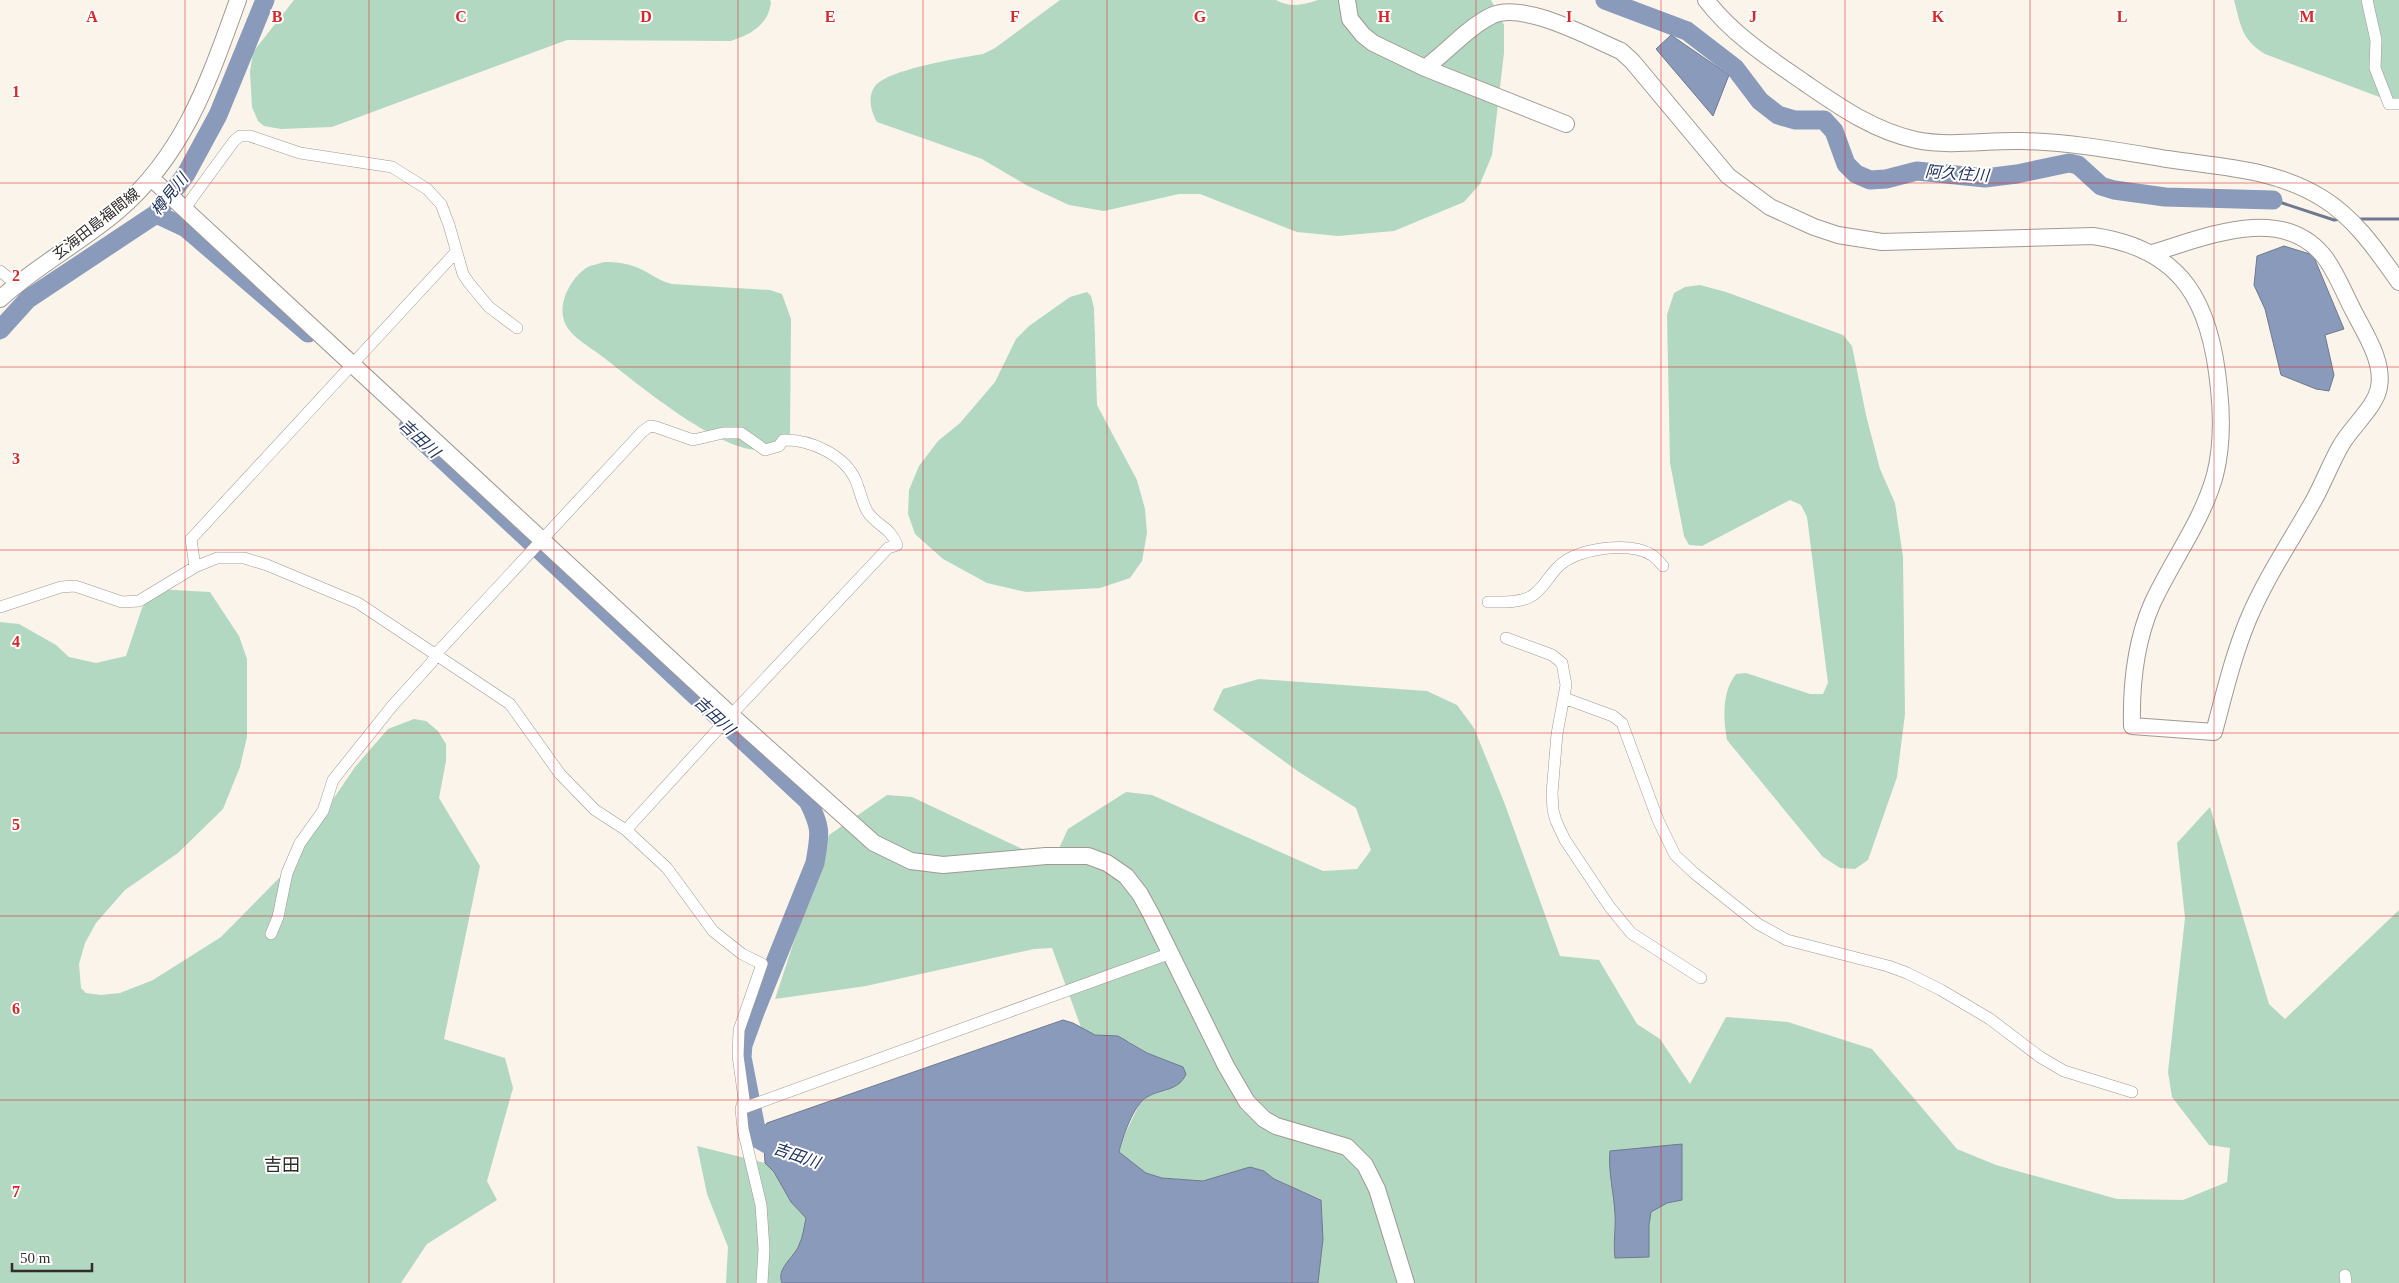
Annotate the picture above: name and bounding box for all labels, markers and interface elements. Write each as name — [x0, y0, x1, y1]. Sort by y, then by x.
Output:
text: A — [86, 8, 98, 25]
text: B — [272, 8, 283, 25]
text: C — [455, 8, 467, 25]
text: D — [640, 8, 652, 25]
text: E — [825, 8, 835, 25]
text: F — [1010, 8, 1020, 25]
text: G — [1194, 8, 1207, 25]
text: H — [1378, 8, 1391, 25]
text: I — [1566, 8, 1572, 25]
text: J — [1749, 8, 1757, 25]
text: K — [1932, 8, 1945, 25]
text: L — [2117, 8, 2127, 25]
text: M — [2299, 8, 2315, 25]
text: 1 — [12, 83, 20, 100]
water label: 阿久住川 — [1924, 163, 1991, 184]
water label: 樽見川 — [148, 169, 192, 218]
street label: 玄海田島福間線 — [50, 185, 142, 263]
text: 2 — [12, 267, 20, 284]
water label: 吉田川 — [396, 416, 444, 462]
text: 3 — [12, 450, 20, 467]
text: 4 — [12, 633, 20, 650]
water label: 吉田川 — [691, 693, 739, 739]
text: 5 — [12, 816, 20, 833]
text: 6 — [12, 1000, 20, 1017]
water label: 吉田川 — [771, 1140, 824, 1172]
district label: 吉田 — [264, 1155, 300, 1175]
text: 7 — [12, 1183, 20, 1200]
scale bar — [12, 1240, 92, 1272]
text: 50 m — [20, 1250, 51, 1266]

